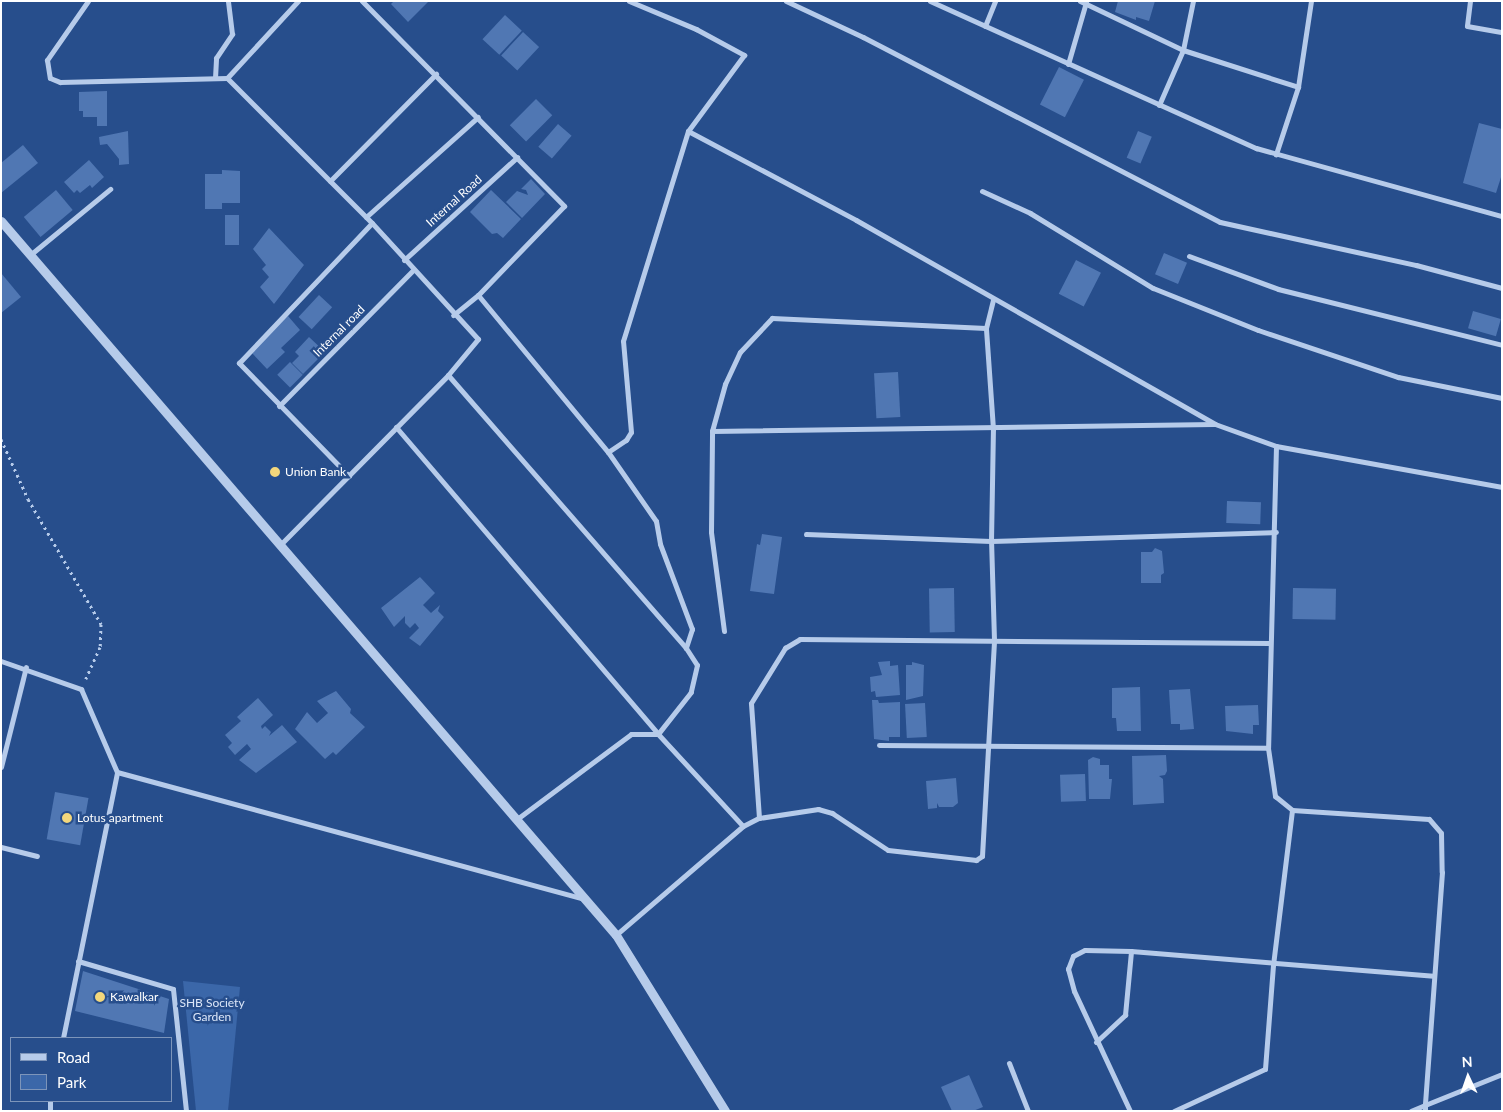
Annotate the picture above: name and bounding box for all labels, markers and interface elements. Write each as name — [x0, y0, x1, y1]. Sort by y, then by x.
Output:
street label: Internal Road — [423, 172, 485, 230]
street label: Internal road — [310, 302, 368, 360]
place label: Union Bank — [285, 465, 346, 479]
marker: Union Bank — [269, 466, 281, 478]
place label: Lotus apartment — [77, 811, 163, 825]
marker: Lotus apartment — [61, 812, 73, 824]
place label: Kawalkar — [110, 990, 158, 1004]
marker: Kawalkar — [94, 991, 106, 1003]
park label: SHB Society Garden — [179, 996, 245, 1024]
legend — [10, 1037, 172, 1102]
text: Road — [57, 1048, 90, 1066]
north arrow — [1443, 1052, 1493, 1102]
text: N — [1461, 1053, 1473, 1070]
text: Park — [57, 1073, 86, 1091]

